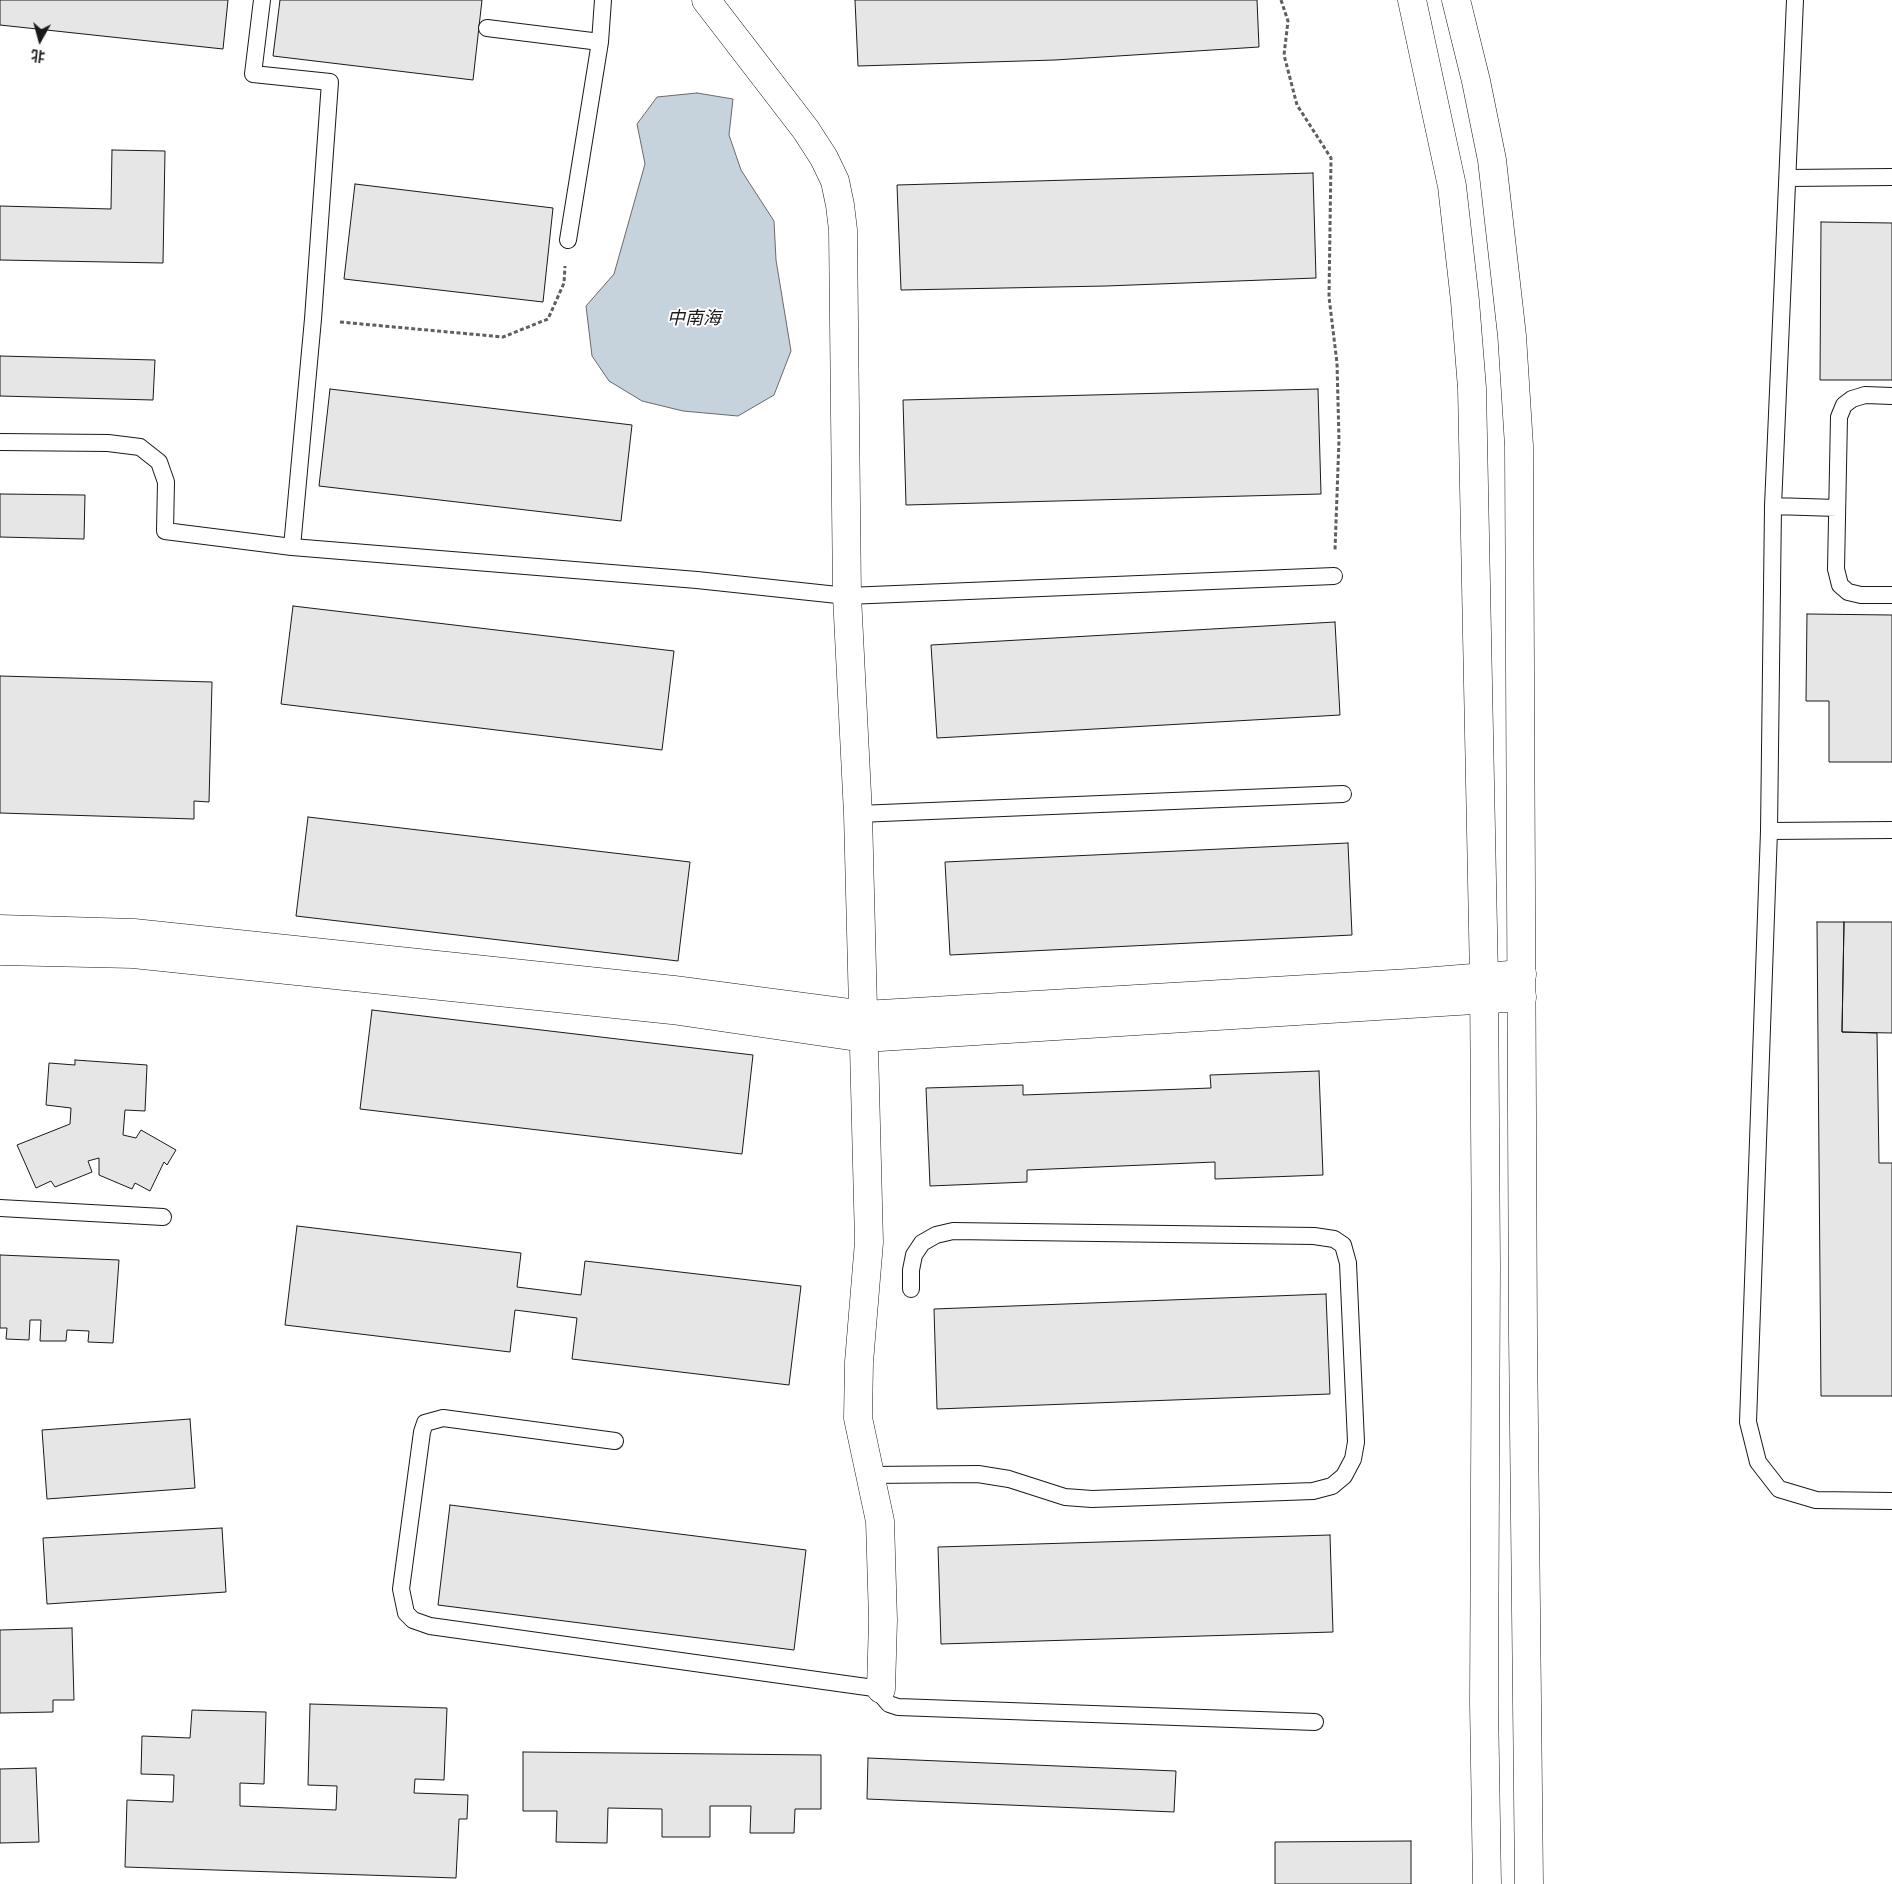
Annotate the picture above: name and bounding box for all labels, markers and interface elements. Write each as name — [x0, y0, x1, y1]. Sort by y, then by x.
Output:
north arrow — [15, 15, 65, 65]
text: 北 — [30, 46, 46, 65]
water label: 中南海 — [667, 308, 721, 330]

